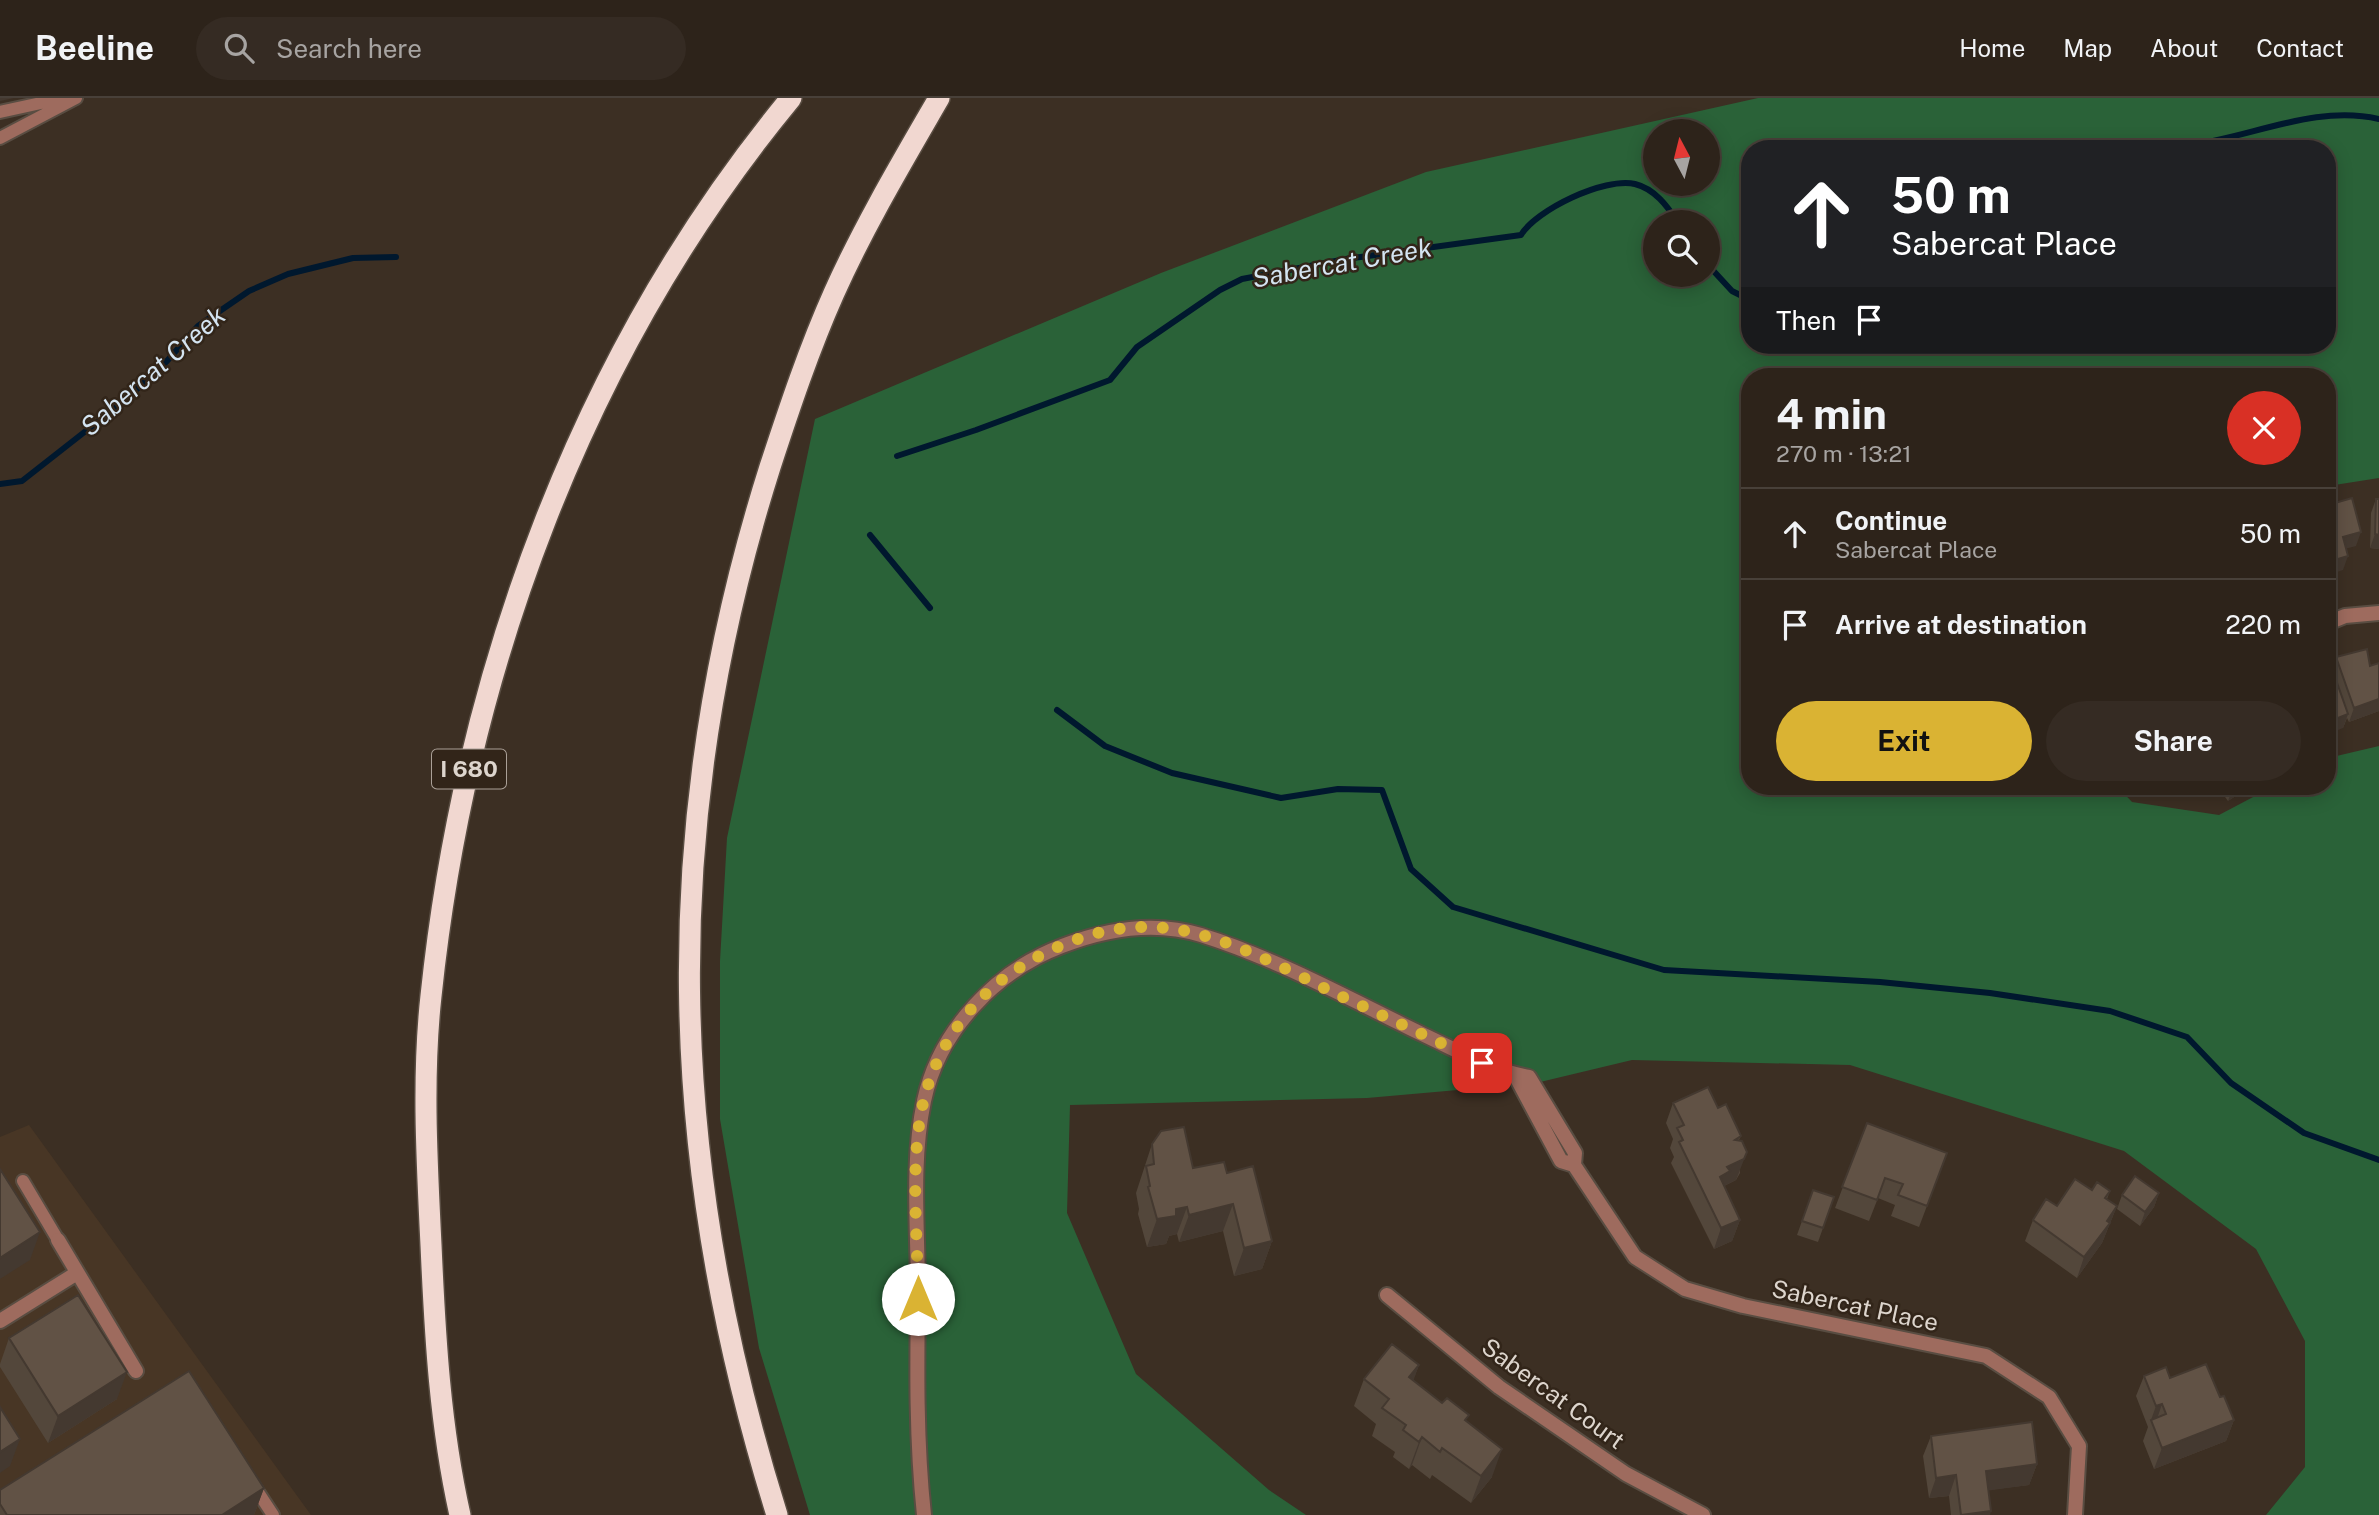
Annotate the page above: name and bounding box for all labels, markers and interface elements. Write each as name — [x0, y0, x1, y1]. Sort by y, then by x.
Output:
search box — [196, 17, 686, 80]
text: Beeline — [35, 29, 154, 67]
icon: search — [220, 29, 258, 67]
text: Search here — [276, 33, 422, 64]
text: Home — [1959, 34, 2025, 62]
text: Map — [2063, 34, 2112, 62]
text: About — [2150, 34, 2218, 62]
text: Contact — [2256, 34, 2344, 62]
north arrow — [1643, 119, 1720, 196]
map controls — [1643, 119, 1720, 287]
text: 50 m — [1891, 166, 2011, 224]
icon: ahead — [1776, 168, 1867, 259]
button: search — [1643, 210, 1720, 287]
text: Sabercat Place — [1891, 225, 2117, 262]
water label: Sabercat Creek — [1250, 231, 1434, 294]
water label: Sabercat Creek — [74, 299, 231, 442]
icon: arrive — [1850, 301, 1888, 339]
text: Then — [1776, 305, 1836, 336]
text: 4 min — [1776, 389, 1887, 438]
button: close — [2227, 391, 2301, 465]
text: 270 m · 13:21 — [1776, 440, 1912, 467]
text: Continue — [1835, 505, 1947, 536]
icon: ahead — [1776, 515, 1814, 553]
text: 50 m — [2240, 518, 2301, 549]
text: Sabercat Place — [1835, 536, 1997, 563]
icon: arrive — [1776, 606, 1814, 644]
text: Arrive at destination — [1835, 609, 2087, 640]
text: 220 m — [2225, 609, 2301, 640]
button: Exit — [1776, 701, 2032, 781]
button: Share — [2046, 701, 2301, 781]
road number: I 680 — [432, 750, 506, 789]
pin — [1452, 1033, 1512, 1093]
icon: arrive — [1463, 1044, 1501, 1082]
position arrow — [881, 1262, 955, 1336]
street label: Sabercat Place — [1769, 1274, 1941, 1336]
street label: Sabercat Court — [1477, 1332, 1630, 1454]

